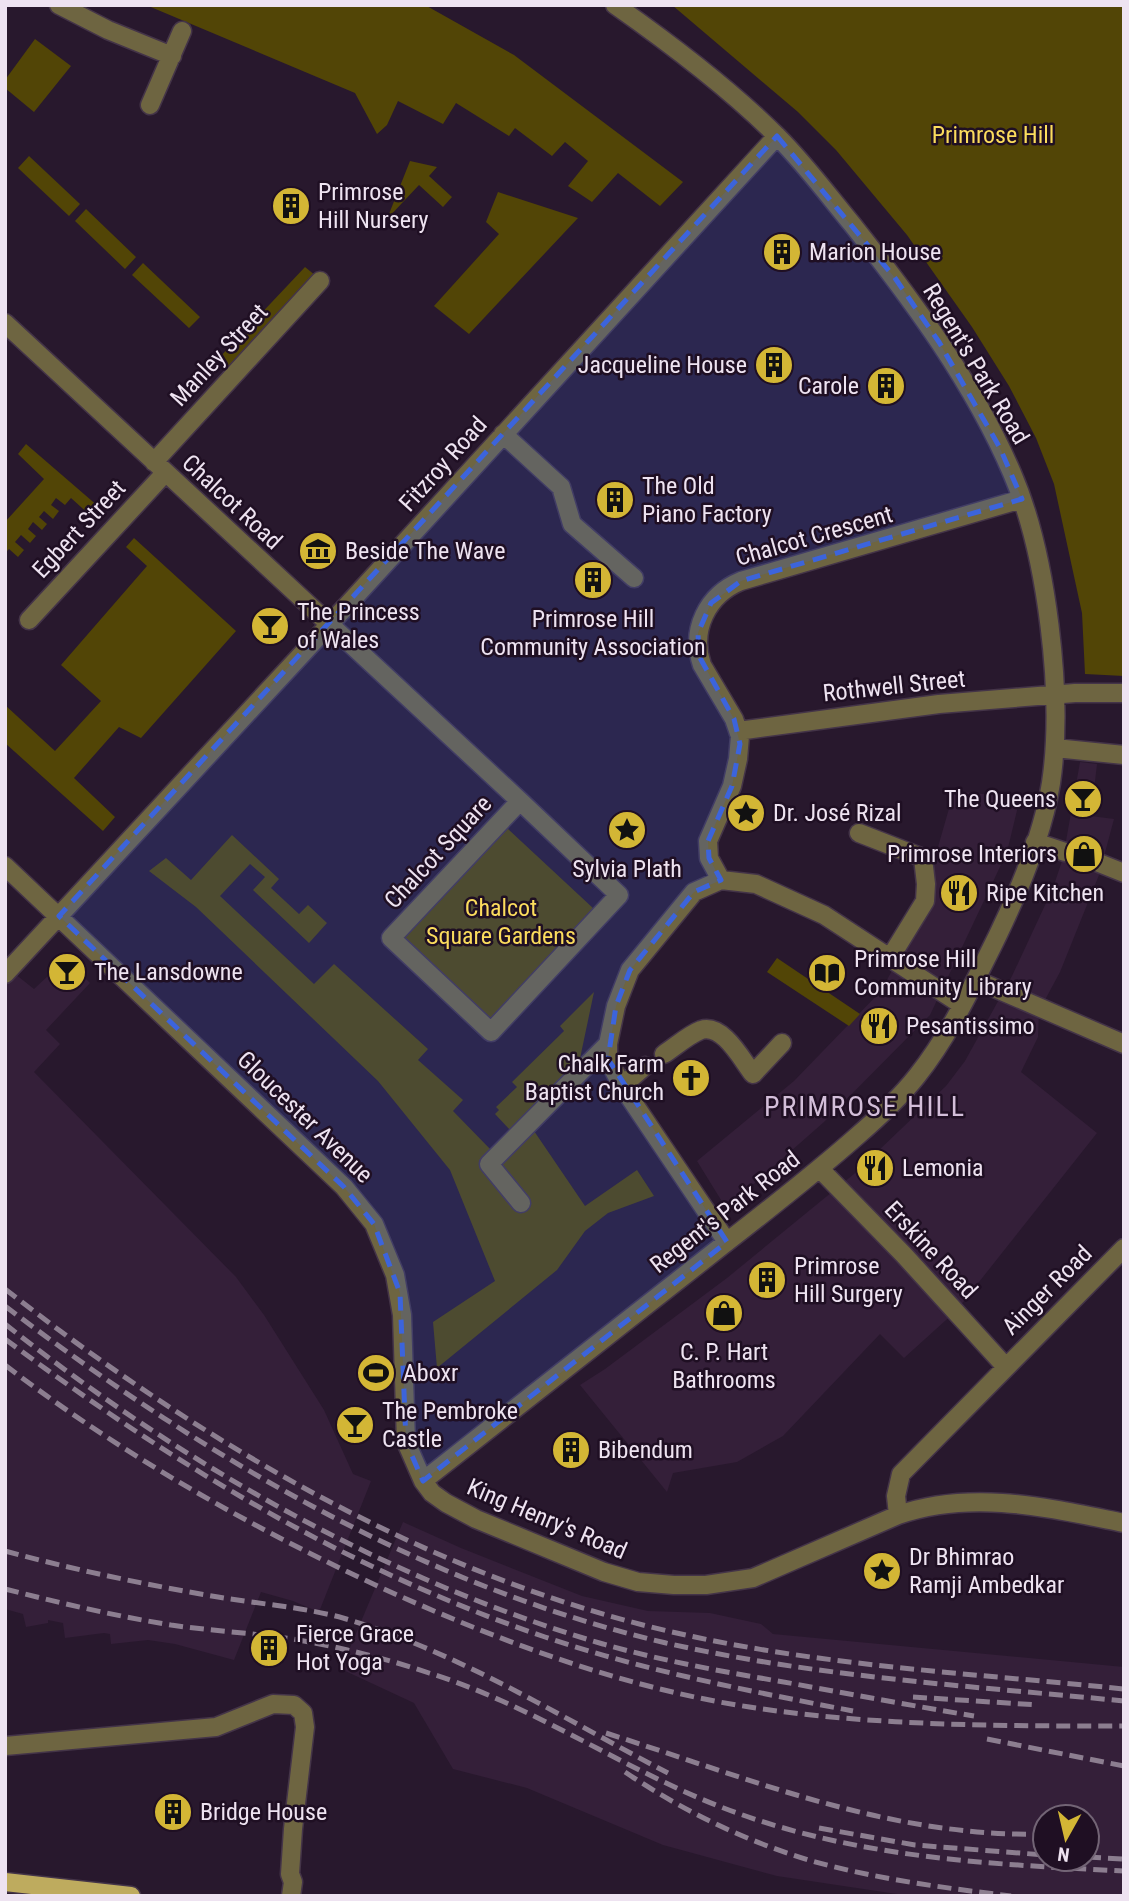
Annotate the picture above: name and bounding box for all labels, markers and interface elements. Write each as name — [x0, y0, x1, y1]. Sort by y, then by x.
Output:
park label: Primrose Hill — [932, 121, 1054, 149]
place label: Primrose Hill Nursery — [318, 178, 428, 234]
building icon: Primrose Hill Nursery — [270, 185, 312, 227]
building icon: Marion House — [761, 231, 803, 273]
place label: Marion House — [809, 238, 941, 266]
street label: Regent's Park Road — [917, 279, 1035, 449]
street label: Manley Street — [165, 298, 273, 412]
building icon: Jacqueline House — [753, 344, 795, 386]
place label: Jacqueline House — [578, 351, 747, 379]
building icon: Carole — [865, 365, 907, 407]
place label: Carole — [798, 372, 859, 400]
street label: Fitzroy Road — [393, 411, 493, 517]
street label: Chalcot Road — [176, 449, 288, 555]
place label: The Old Piano Factory — [642, 472, 772, 528]
street label: Egbert Street — [27, 474, 131, 584]
building icon: The Old Piano Factory — [594, 479, 636, 521]
street label: Chalcot Crescent — [732, 500, 896, 572]
museum icon: Beside The Wave — [297, 530, 339, 572]
place label: Beside The Wave — [345, 537, 505, 565]
building icon: Primrose Hill Community Association — [572, 559, 614, 601]
place label: The Princess of Wales — [297, 598, 420, 654]
bar icon: The Princess of Wales — [249, 605, 291, 647]
place label: Primrose Hill Community Association — [480, 605, 706, 661]
street label: Rothwell Street — [821, 665, 967, 707]
bar icon: The Queens — [1062, 778, 1104, 820]
place label: The Queens — [944, 785, 1056, 813]
street label: Chalcot Square — [379, 790, 497, 914]
place icon: Dr. José Rizal — [725, 792, 767, 834]
place label: Dr. José Rizal — [773, 799, 902, 827]
place icon: Sylvia Plath — [606, 809, 648, 851]
shop icon: Primrose Interiors — [1063, 833, 1105, 875]
place label: Primrose Interiors — [887, 840, 1057, 868]
place label: Sylvia Plath — [572, 855, 682, 883]
restaurant icon: Ripe Kitchen — [938, 872, 980, 914]
place label: Ripe Kitchen — [986, 879, 1104, 907]
park label: Chalcot Square Gardens — [426, 894, 576, 950]
place label: Primrose Hill Community Library — [854, 945, 1032, 1001]
bar icon: The Lansdowne — [46, 951, 88, 993]
library icon: Primrose Hill Community Library — [806, 952, 848, 994]
place label: The Lansdowne — [94, 958, 243, 986]
restaurant icon: Pesantissimo — [858, 1005, 900, 1047]
place label: Pesantissimo — [906, 1012, 1035, 1040]
street label: Gloucester Avenue — [232, 1045, 378, 1189]
place label: Chalk Farm Baptist Church — [525, 1050, 664, 1106]
church icon: Chalk Farm Baptist Church — [670, 1057, 712, 1099]
district label: PRIMROSE HILL — [764, 1090, 966, 1123]
street label: Regent's Park Road — [645, 1145, 805, 1279]
restaurant icon: Lemonia — [854, 1147, 896, 1189]
place label: Lemonia — [902, 1154, 983, 1182]
street label: Erskine Road — [879, 1195, 983, 1305]
street label: Ainger Road — [996, 1239, 1098, 1341]
place label: Primrose Hill Surgery — [794, 1252, 903, 1308]
building icon: Primrose Hill Surgery — [746, 1259, 788, 1301]
shop icon: C. P. Hart Bathrooms — [703, 1292, 745, 1334]
place label: C. P. Hart Bathrooms — [672, 1338, 776, 1394]
sports icon: Aboxr — [355, 1352, 397, 1394]
place label: Aboxr — [403, 1359, 458, 1387]
place label: The Pembroke Castle — [382, 1397, 518, 1453]
bar icon: The Pembroke Castle — [334, 1404, 376, 1446]
building icon: Bibendum — [550, 1429, 592, 1471]
place label: Bibendum — [598, 1436, 693, 1464]
street label: King Henry's Road — [463, 1473, 631, 1565]
place label: Dr Bhimrao Ramji Ambedkar — [909, 1543, 1064, 1599]
place icon: Dr Bhimrao Ramji Ambedkar — [861, 1550, 903, 1592]
place label: Fierce Grace Hot Yoga — [296, 1620, 414, 1676]
building icon: Fierce Grace Hot Yoga — [248, 1627, 290, 1669]
building icon: Bridge House — [152, 1791, 194, 1833]
place label: Bridge House — [200, 1798, 327, 1826]
north arrow — [1031, 1803, 1101, 1873]
text: N — [1056, 1842, 1071, 1867]

